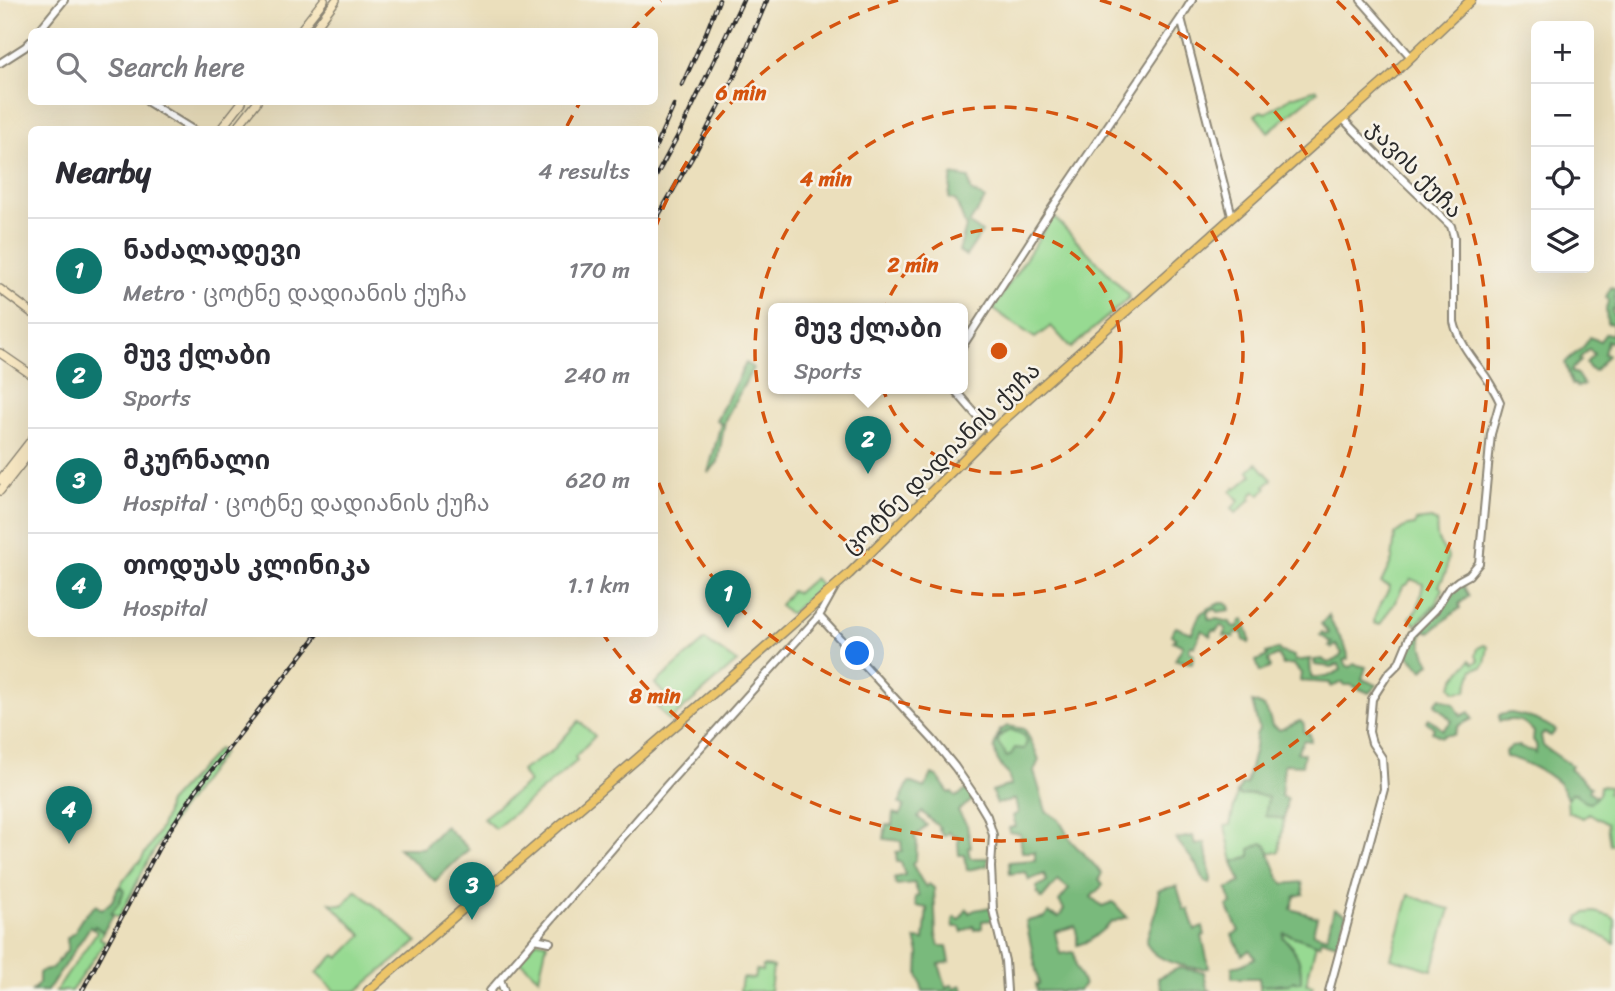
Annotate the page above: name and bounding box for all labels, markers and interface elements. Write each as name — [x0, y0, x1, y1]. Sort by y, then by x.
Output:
map controls — [1531, 21, 1594, 273]
button: + — [1531, 21, 1594, 84]
search box — [28, 28, 658, 105]
text: Search here — [108, 44, 245, 90]
icon: search — [52, 48, 90, 86]
text: 6 min — [715, 74, 767, 112]
button: − — [1531, 84, 1594, 147]
street label: ჯავის ქუჩა — [1356, 110, 1473, 229]
text: Nearby — [56, 145, 151, 199]
button: locate — [1531, 147, 1594, 210]
text: 4 results — [538, 151, 630, 192]
text: 4 min — [799, 160, 853, 198]
button: layers — [1531, 210, 1594, 273]
text: ნაძალადევი — [123, 227, 301, 273]
text: 2 min — [887, 246, 939, 284]
text: 1 — [74, 250, 84, 291]
text: 170 m — [569, 250, 630, 291]
text: Metro · ცოტნე დადიანის ქუჩა — [123, 273, 467, 314]
popup — [768, 303, 968, 394]
text: მუვ ქლაბი — [794, 305, 942, 351]
text: მუვ ქლაბი — [123, 332, 271, 378]
centre of rings — [987, 339, 1011, 363]
text: Sports — [794, 351, 862, 392]
street label: ცოტნე დადიანის ქუჩა — [832, 352, 1051, 565]
text: 2 — [72, 355, 86, 396]
text: 240 m — [564, 355, 630, 396]
text: Sports — [123, 378, 191, 419]
pin: 2 — [845, 416, 891, 474]
text: მკურნალი — [123, 437, 270, 483]
text: 3 — [73, 460, 85, 501]
text: 620 m — [565, 460, 630, 501]
text: Hospital · ცოტნე დადიანის ქუჩა — [123, 483, 490, 524]
text: თოდუას კლინიკა — [123, 542, 371, 588]
text: 4 — [72, 565, 86, 606]
text: 1.1 km — [567, 565, 630, 606]
pin: 1 — [705, 570, 751, 628]
text: Hospital — [123, 588, 207, 629]
your location — [840, 636, 874, 670]
text: 8 min — [628, 677, 681, 715]
pin: 4 — [46, 786, 92, 844]
pin: 3 — [449, 862, 495, 920]

